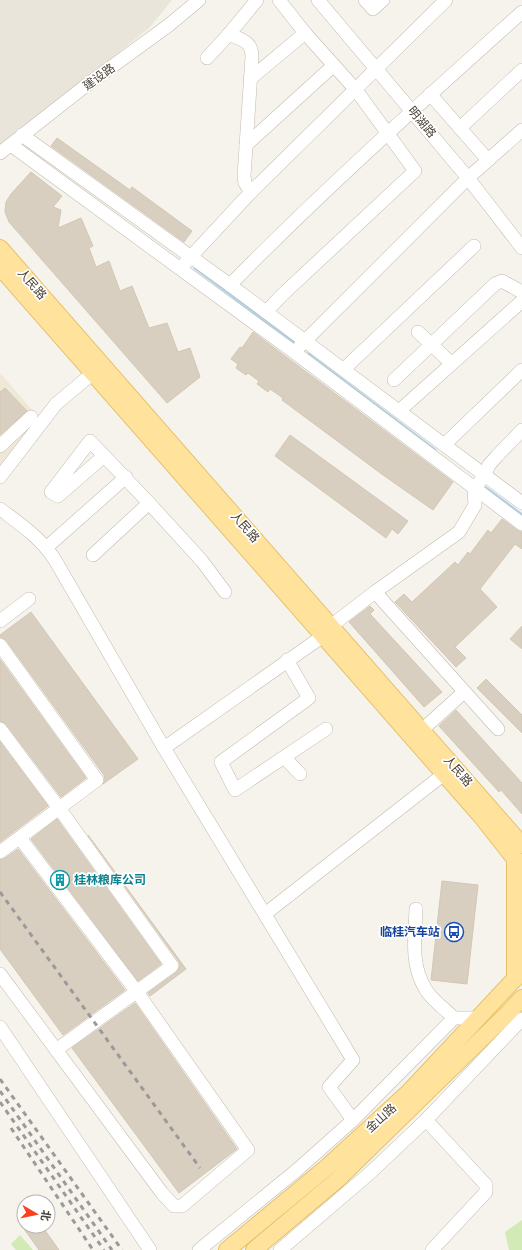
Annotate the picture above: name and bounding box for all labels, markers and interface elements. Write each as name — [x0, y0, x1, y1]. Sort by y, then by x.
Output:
street label: 建设路 — [80, 61, 118, 93]
street label: 明湖路 — [405, 104, 439, 140]
street label: 人民路 — [15, 266, 49, 302]
street label: 人民路 — [228, 509, 262, 545]
street label: 人民路 — [441, 753, 475, 789]
building icon: 桂林粮库公司 — [49, 869, 71, 891]
place label: 桂林粮库公司 — [74, 873, 146, 887]
bus stop icon: 临桂汽车站 — [443, 921, 465, 943]
place label: 临桂汽车站 — [380, 925, 440, 939]
street label: 金山路 — [363, 1101, 399, 1135]
north arrow — [16, 1194, 56, 1234]
text: 北 — [38, 1209, 53, 1222]

